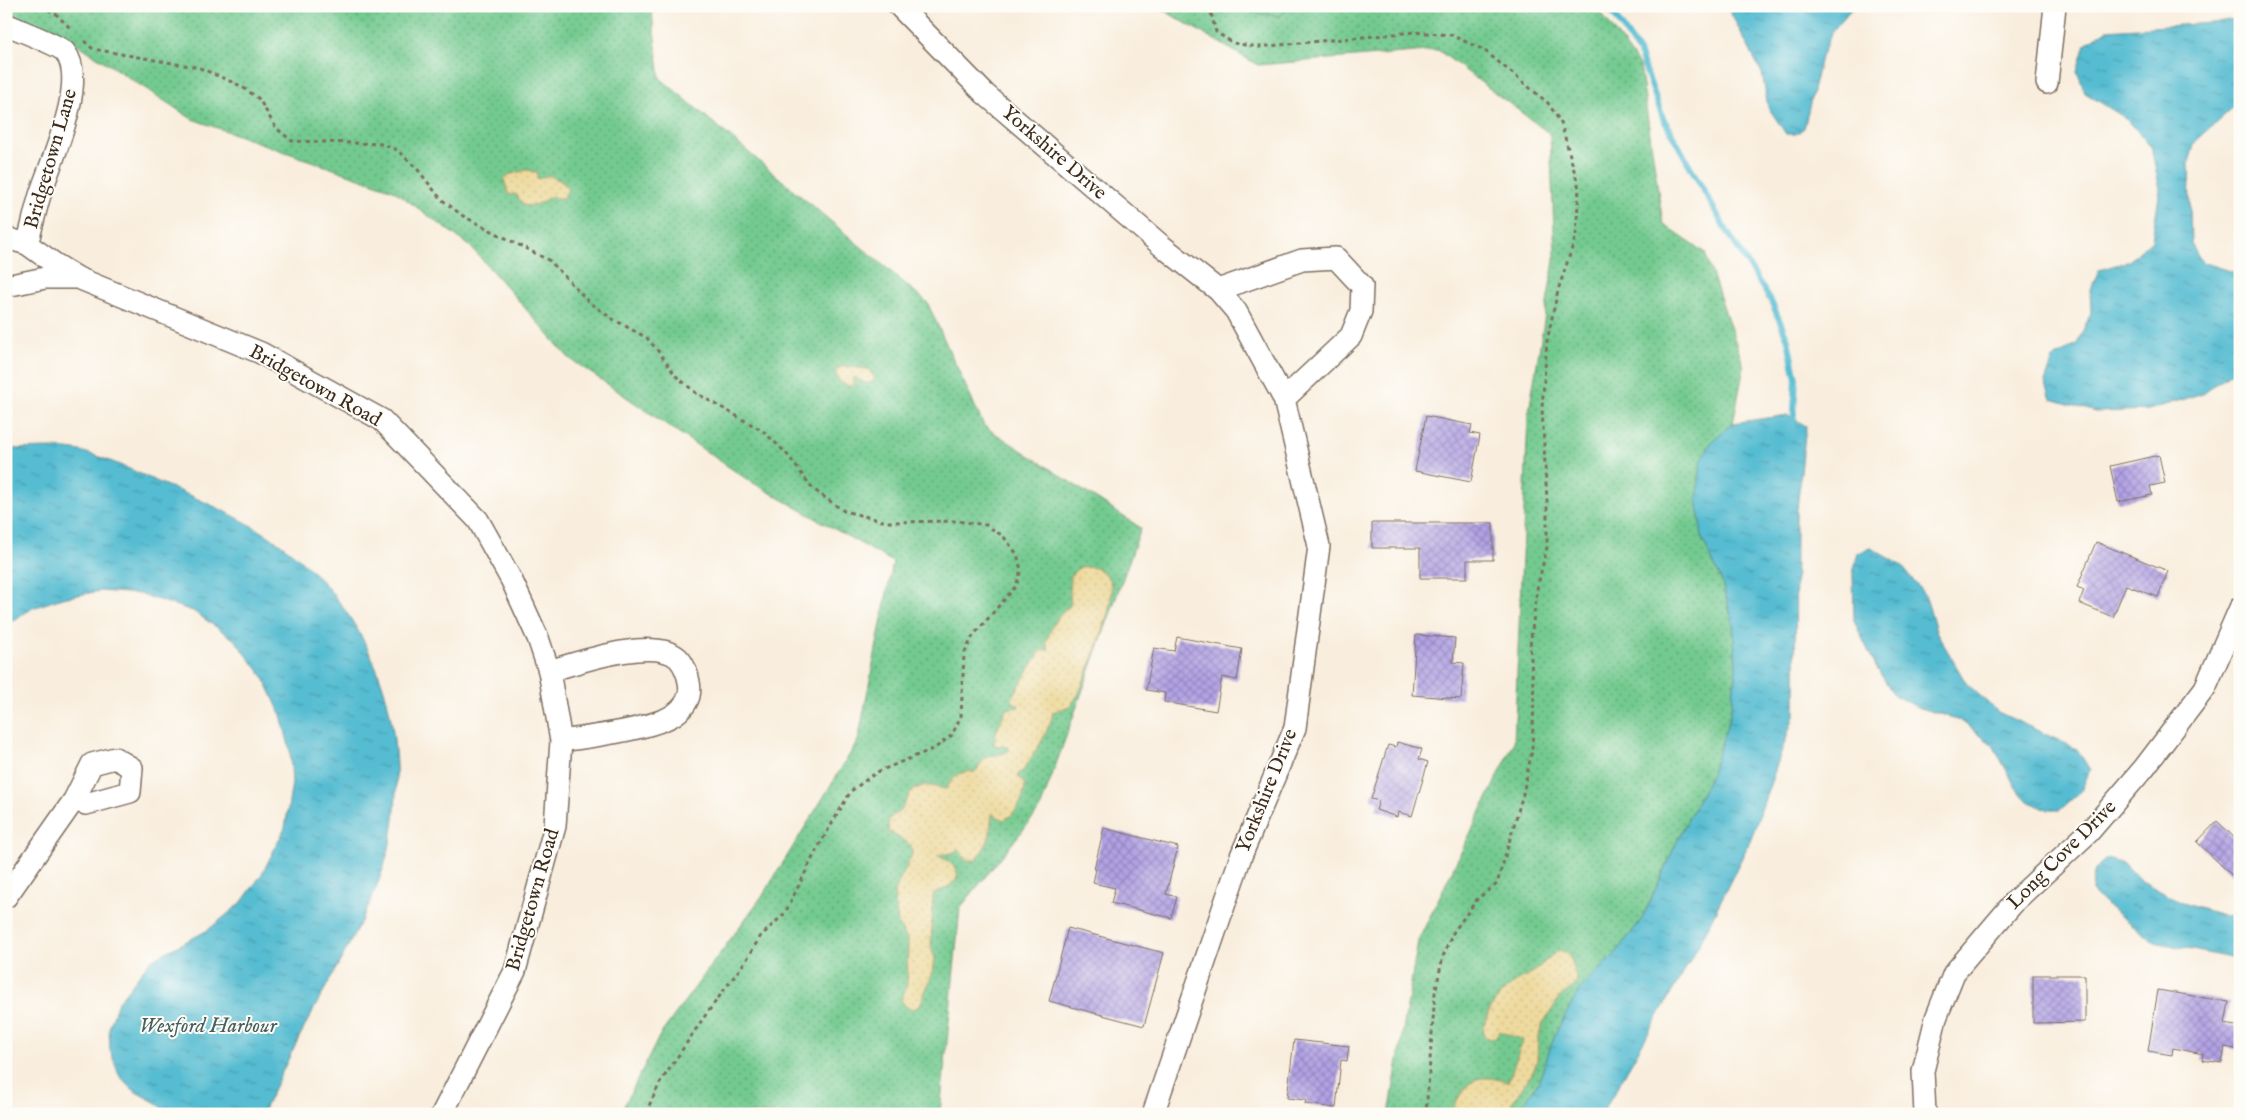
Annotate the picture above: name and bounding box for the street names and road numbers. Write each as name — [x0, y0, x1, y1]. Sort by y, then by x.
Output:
street label: Bridgetown Lane — [19, 86, 83, 232]
street label: Yorkshire Drive — [996, 100, 1112, 206]
street label: Bridgetown Road — [245, 339, 386, 433]
street label: Yorkshire Drive — [1231, 725, 1303, 857]
street label: Long Cove Drive — [2002, 795, 2122, 915]
street label: Bridgetown Road — [501, 825, 565, 974]

